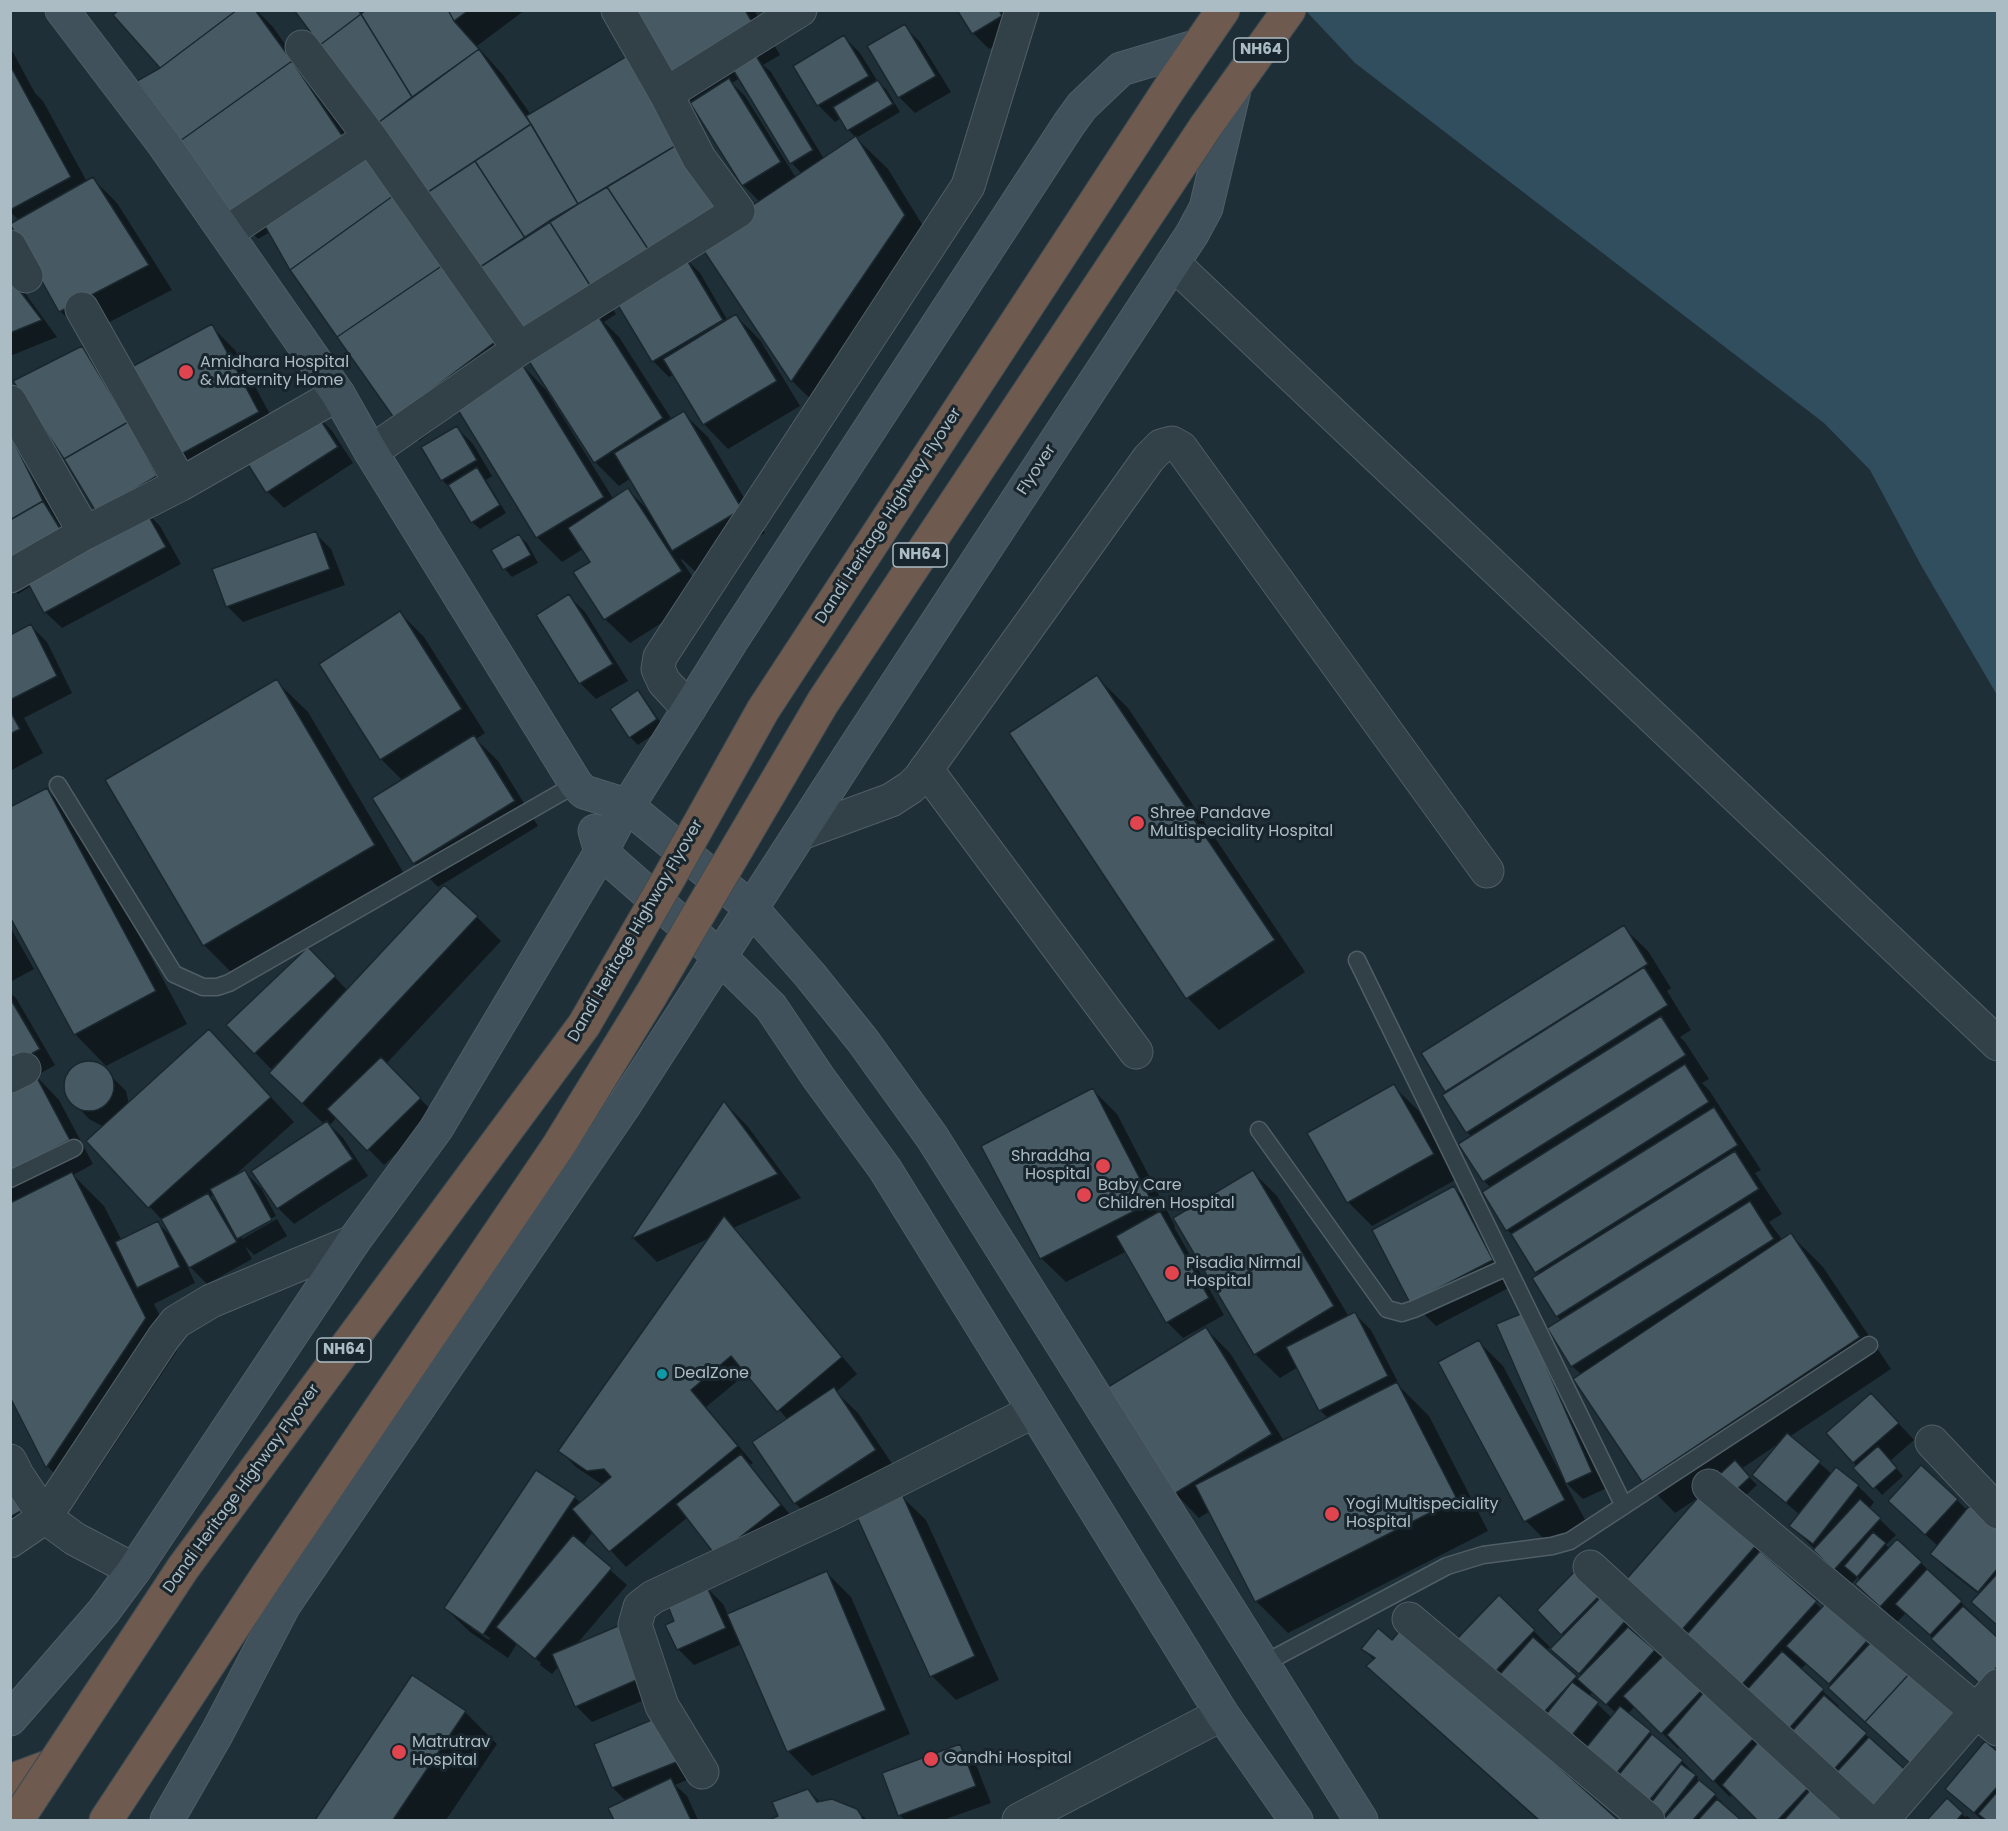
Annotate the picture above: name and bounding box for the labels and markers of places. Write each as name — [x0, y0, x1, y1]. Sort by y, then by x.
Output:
place label: Amidhara Hospital & Maternity Home — [200, 353, 349, 391]
marker: Amidhara Hospital & Maternity Home — [177, 363, 195, 381]
place label: Shree Pandave Multispeciality Hospital — [1150, 804, 1333, 842]
marker: Shree Pandave Multispeciality Hospital — [1128, 814, 1146, 832]
place label: Shraddha Hospital — [1011, 1147, 1090, 1185]
marker: Shraddha Hospital — [1094, 1157, 1112, 1175]
place label: Baby Care Children Hospital — [1098, 1176, 1235, 1214]
marker: Baby Care Children Hospital — [1075, 1186, 1093, 1204]
place label: Pisadia Nirmal Hospital — [1186, 1254, 1301, 1292]
marker: Pisadia Nirmal Hospital — [1163, 1264, 1181, 1282]
place label: DealZone — [674, 1364, 749, 1384]
marker: DealZone — [655, 1367, 669, 1381]
place label: Yogi Multispeciality Hospital — [1346, 1495, 1499, 1533]
marker: Yogi Multispeciality Hospital — [1323, 1505, 1341, 1523]
place label: Matrutrav Hospital — [412, 1733, 490, 1771]
marker: Matrutrav Hospital — [390, 1743, 408, 1761]
place label: Gandhi Hospital — [944, 1749, 1072, 1769]
marker: Gandhi Hospital — [922, 1750, 940, 1768]

